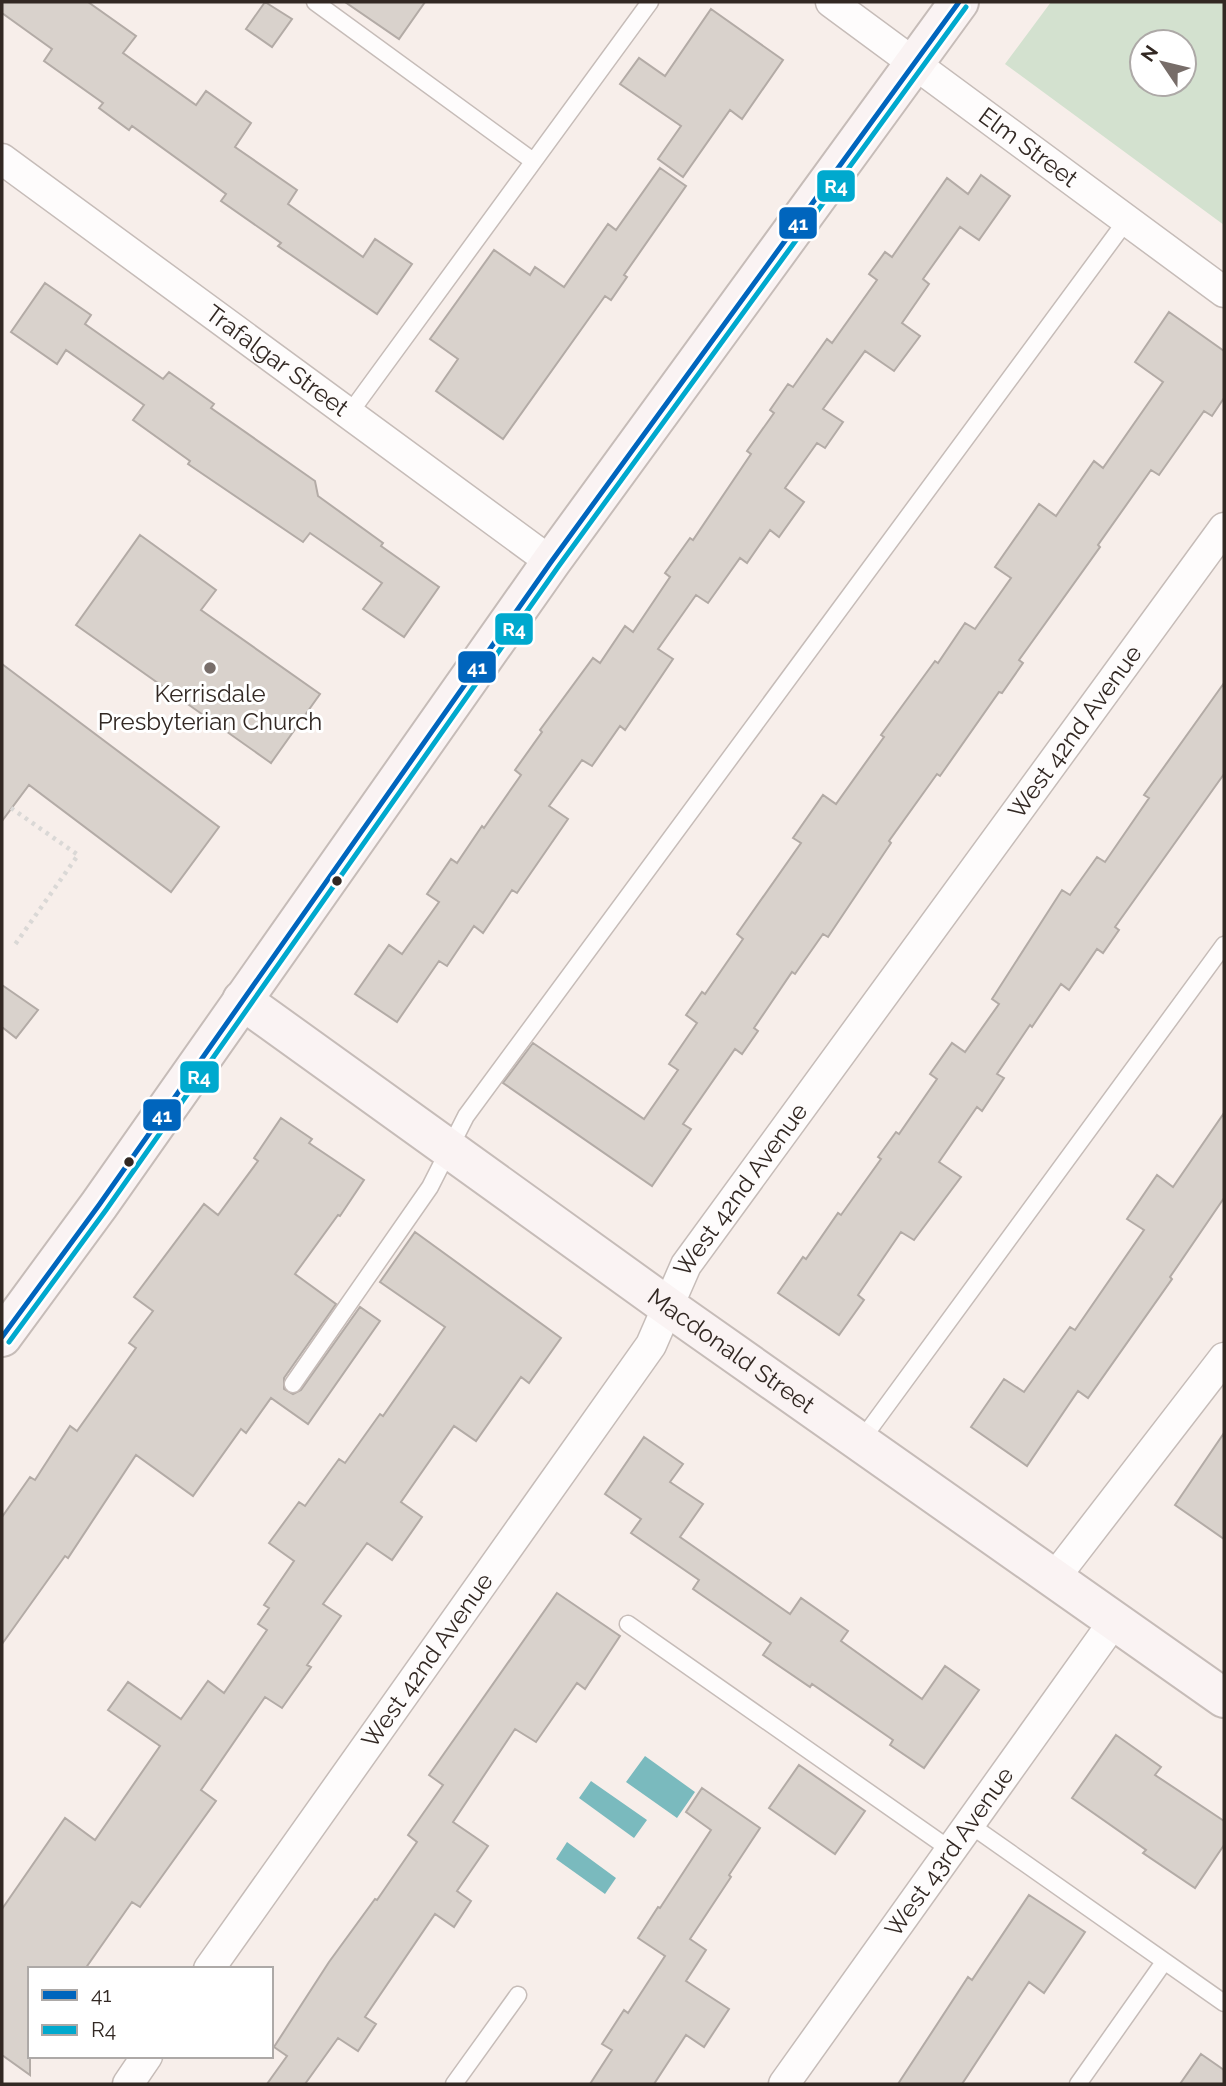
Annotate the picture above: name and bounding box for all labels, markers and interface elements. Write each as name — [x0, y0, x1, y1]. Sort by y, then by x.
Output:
north arrow — [1128, 28, 1198, 98]
text: N — [1136, 41, 1162, 65]
street label: Elm Street — [973, 101, 1084, 193]
line badge: R4 — [816, 169, 856, 203]
text: R4 — [824, 175, 848, 197]
line badge: 41 — [778, 206, 818, 240]
text: 41 — [788, 212, 808, 234]
street label: Trafalgar Street — [200, 298, 354, 422]
line badge: R4 — [494, 612, 534, 646]
text: R4 — [502, 618, 526, 640]
street label: West 42nd Avenue — [1002, 639, 1148, 824]
line badge: 41 — [457, 650, 497, 684]
text: 41 — [467, 656, 487, 678]
marker: Kerrisdale Presbyterian Church — [202, 660, 218, 676]
place label: Kerrisdale Presbyterian Church — [98, 679, 322, 736]
unlabelled marker — [330, 874, 344, 888]
line badge: R4 — [179, 1060, 220, 1094]
text: R4 — [187, 1066, 211, 1088]
street label: West 42nd Avenue — [668, 1097, 813, 1282]
line badge: 41 — [142, 1098, 182, 1132]
text: 41 — [152, 1104, 172, 1126]
unlabelled marker — [122, 1155, 136, 1169]
street label: Macdonald Street — [642, 1282, 820, 1419]
street label: West 42nd Avenue — [355, 1567, 499, 1753]
street label: West 43rd Avenue — [879, 1761, 1020, 1942]
legend — [28, 1967, 273, 2058]
text: 41 — [91, 1982, 111, 2007]
text: R4 — [91, 2017, 116, 2042]

